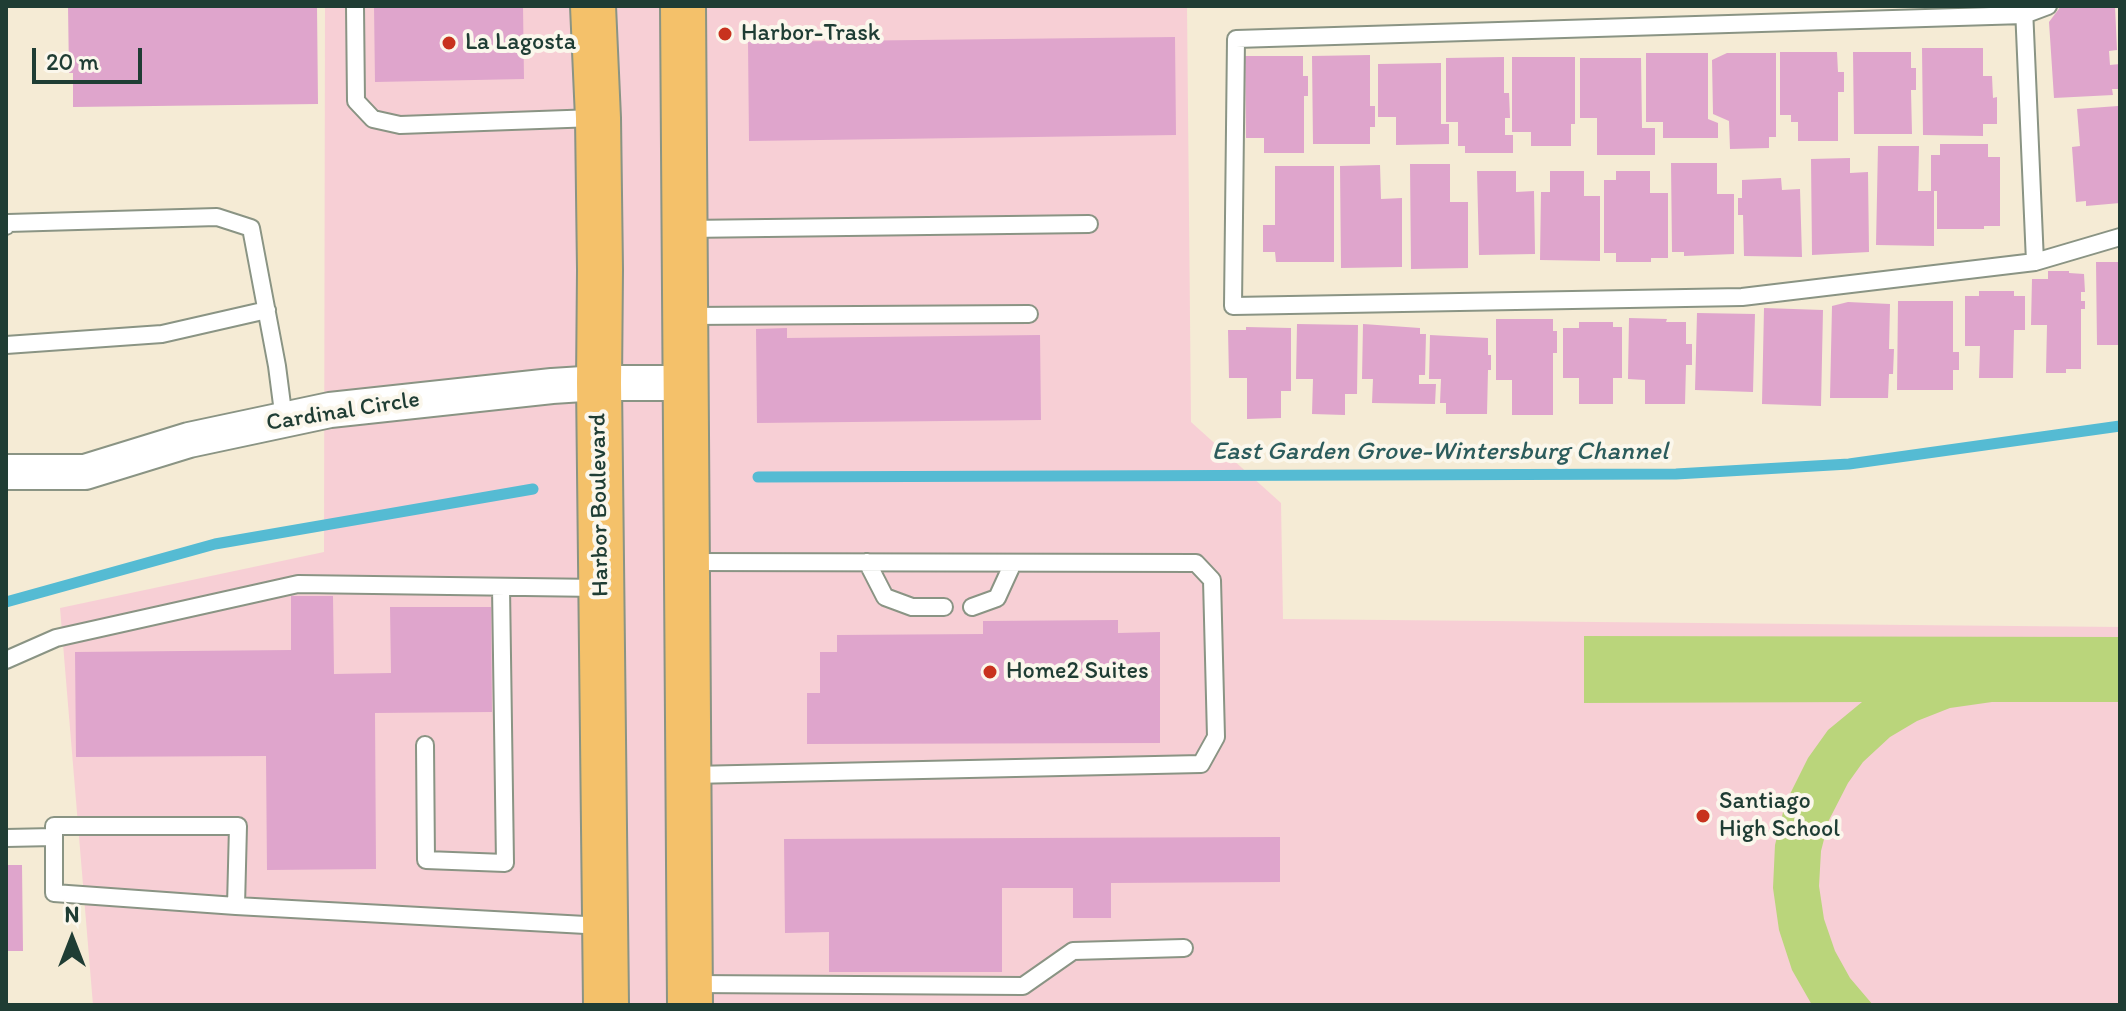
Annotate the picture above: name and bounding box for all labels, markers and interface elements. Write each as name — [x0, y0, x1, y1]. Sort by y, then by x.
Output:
place label: Harbor-Trask — [741, 20, 880, 48]
marker: Harbor-Trask — [716, 25, 734, 43]
place label: La Lagosta — [465, 29, 576, 57]
scale bar — [36, 32, 146, 82]
marker: La Lagosta — [440, 34, 458, 52]
text: 20 m — [46, 47, 99, 76]
street label: Cardinal Circle — [264, 386, 422, 438]
street label: Harbor Boulevard — [584, 413, 616, 597]
water label: East Garden Grove-Wintersburg Channel — [1212, 436, 1668, 468]
place label: Home2 Suites — [1006, 658, 1149, 686]
marker: Home2 Suites — [981, 663, 999, 681]
place label: Santiago High School — [1719, 788, 1840, 844]
marker: Santiago High School — [1694, 807, 1712, 825]
north arrow — [32, 899, 112, 979]
text: N — [65, 901, 79, 928]

